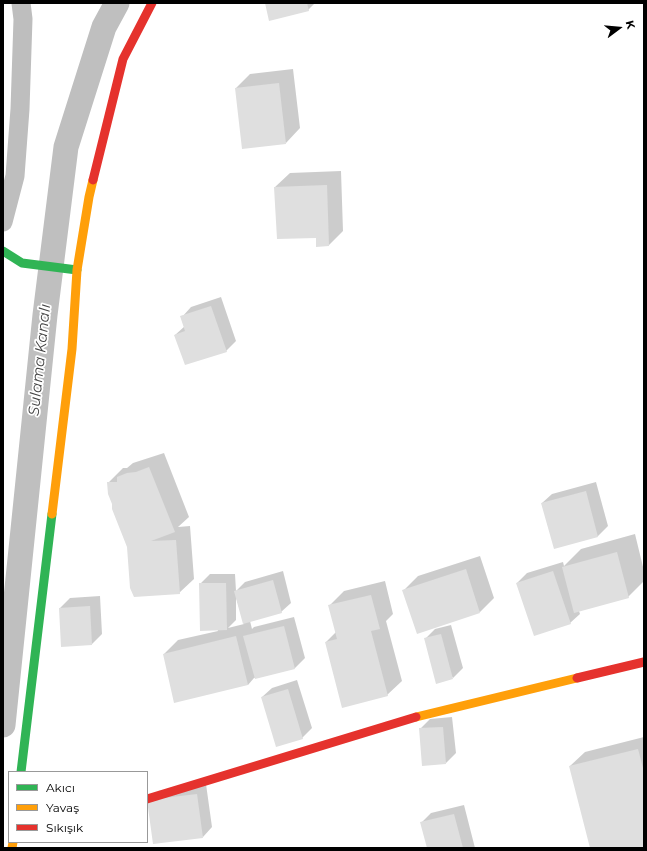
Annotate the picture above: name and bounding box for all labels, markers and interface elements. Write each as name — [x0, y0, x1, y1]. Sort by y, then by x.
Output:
north arrow — [599, 8, 639, 48]
text: K — [623, 19, 638, 31]
water label: Sulama Kanalı — [25, 303, 55, 417]
legend — [8, 771, 148, 843]
text: Akıcı — [46, 780, 75, 795]
text: Yavaş — [46, 800, 79, 815]
text: Sıkışık — [46, 820, 83, 835]

